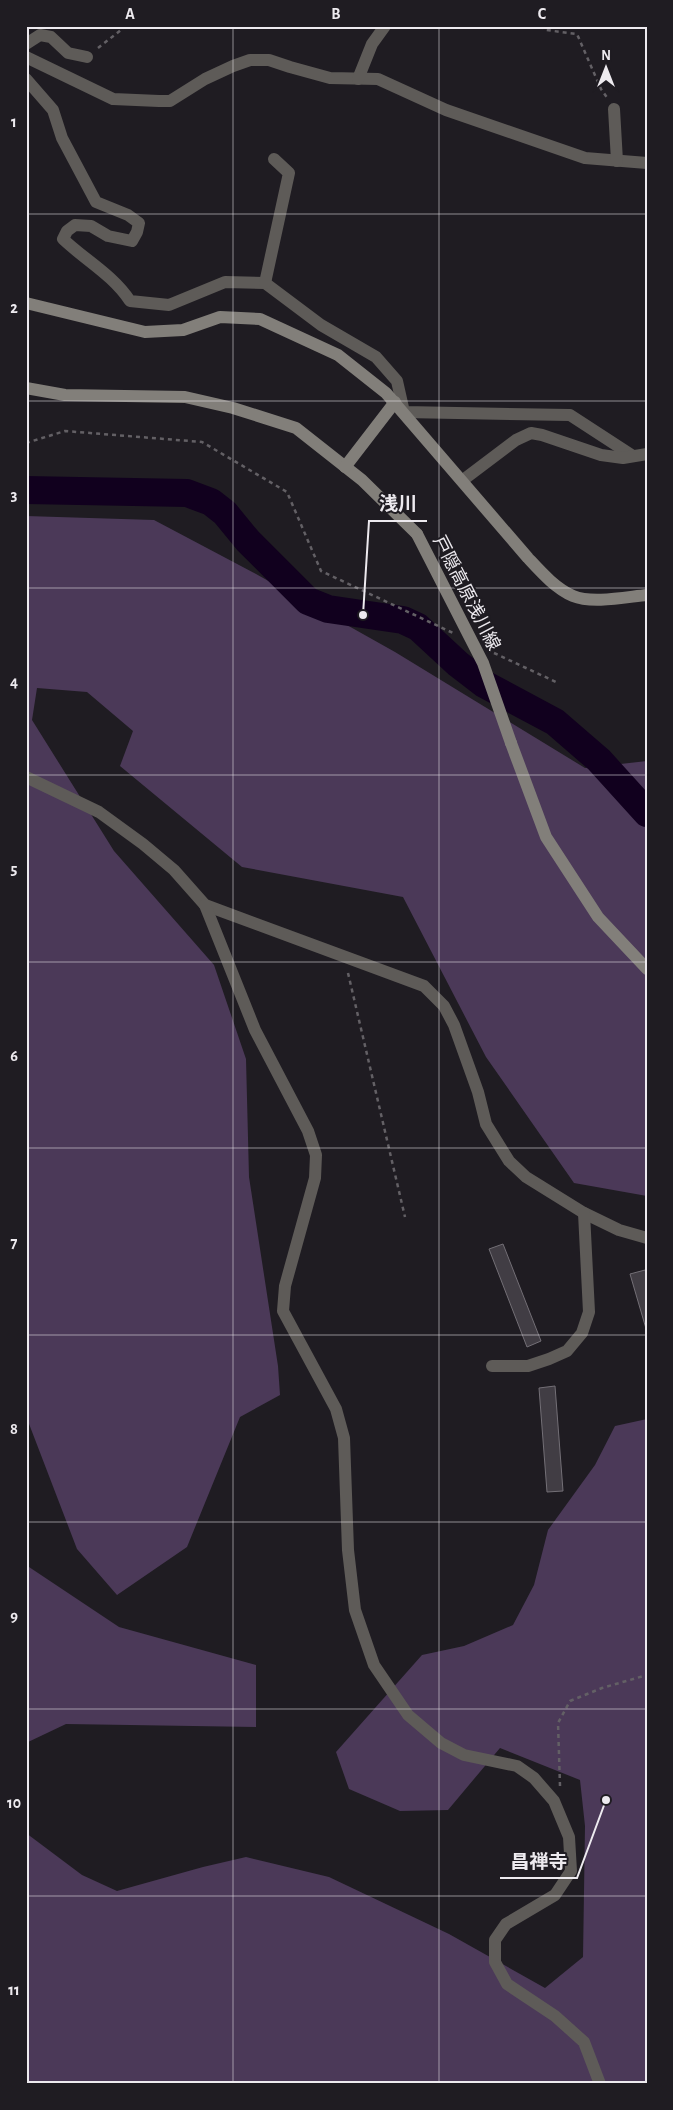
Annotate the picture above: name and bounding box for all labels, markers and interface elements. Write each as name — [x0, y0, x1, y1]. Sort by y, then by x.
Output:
text: A — [125, 6, 135, 22]
text: B — [331, 6, 341, 22]
text: C — [538, 6, 547, 22]
north arrow — [580, 42, 630, 92]
text: N — [601, 49, 611, 63]
text: 1 — [11, 114, 17, 130]
text: 2 — [10, 300, 18, 316]
text: 3 — [11, 487, 18, 503]
callout: 浅川 — [369, 487, 427, 521]
text: 浅川 — [379, 493, 417, 514]
street label: 戸隠高原浅川線 — [429, 532, 505, 654]
text: 4 — [10, 674, 18, 690]
text: 5 — [11, 861, 18, 877]
text: 6 — [10, 1048, 18, 1064]
text: 7 — [11, 1235, 18, 1251]
text: 8 — [10, 1421, 18, 1437]
text: 9 — [10, 1608, 18, 1624]
text: 10 — [7, 1795, 21, 1811]
callout: 昌禅寺 — [500, 1844, 577, 1878]
text: 昌禅寺 — [510, 1852, 568, 1872]
text: 11 — [8, 1982, 20, 1998]

